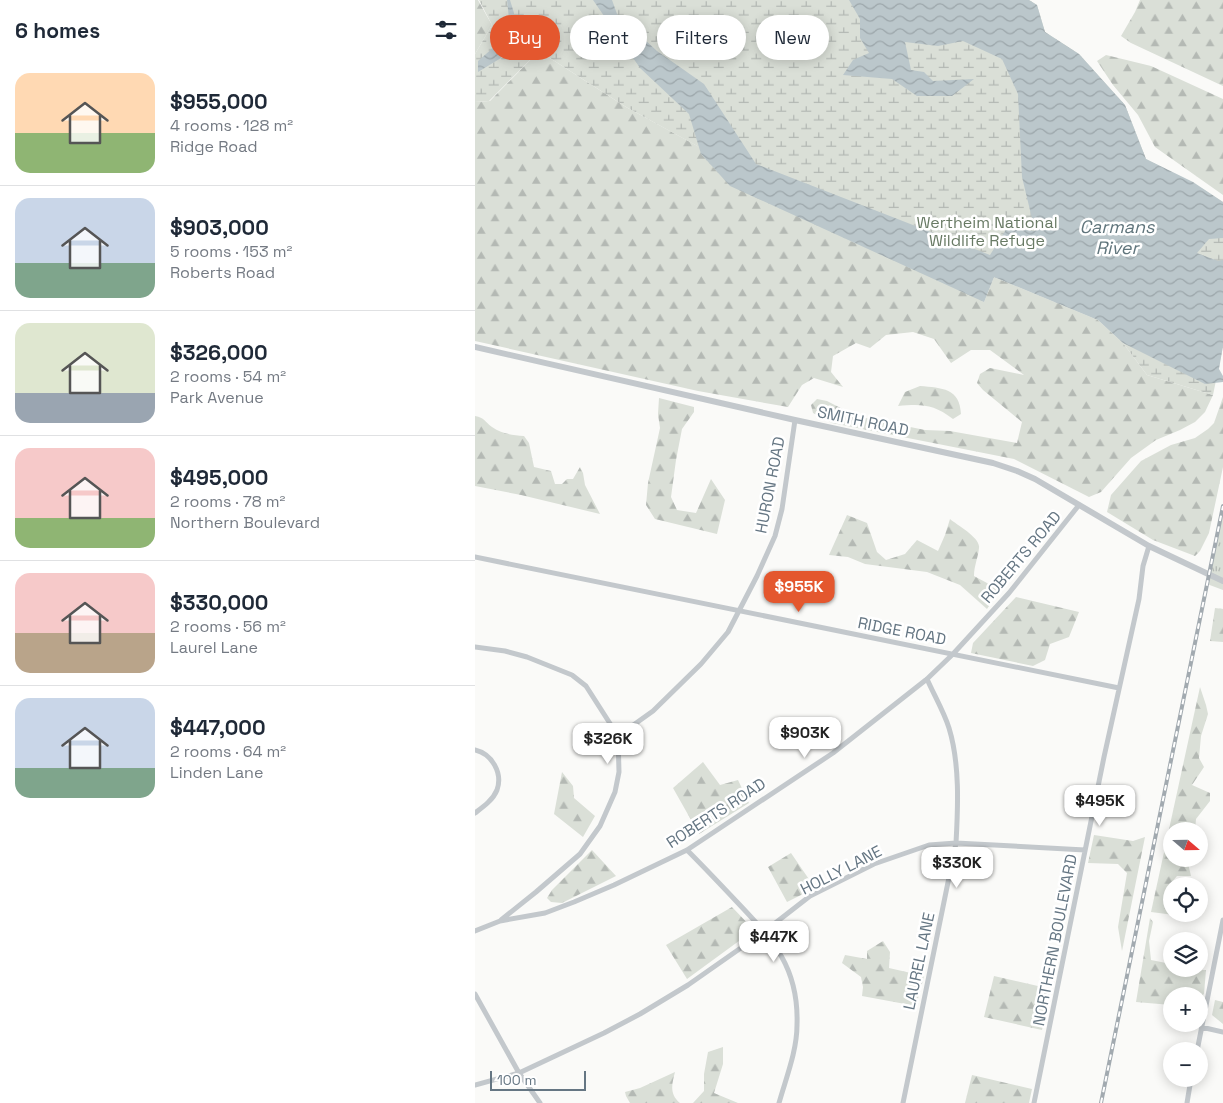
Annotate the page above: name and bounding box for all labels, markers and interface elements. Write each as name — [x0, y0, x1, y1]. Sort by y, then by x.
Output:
chip: Buy — [490, 15, 560, 60]
chip: Rent — [570, 15, 647, 60]
chip: Filters — [657, 15, 746, 60]
chip: New — [756, 15, 829, 60]
icon: filters — [432, 16, 460, 44]
text: 6 homes — [15, 17, 100, 44]
text: $955,000 — [170, 88, 268, 115]
icon: home — [55, 93, 115, 153]
text: 4 rooms · 128 m² — [170, 115, 293, 136]
text: Ridge Road — [170, 136, 257, 157]
park label: Wertheim National Wildlife Refuge — [916, 212, 1058, 251]
text: $903,000 — [170, 214, 269, 241]
water label: Carmans River — [1079, 215, 1155, 259]
icon: home — [55, 218, 115, 278]
text: 5 rooms · 153 m² — [170, 241, 292, 262]
text: Roberts Road — [170, 262, 275, 283]
text: $326,000 — [170, 339, 268, 366]
icon: home — [55, 343, 115, 403]
text: 2 rooms · 54 m² — [170, 366, 286, 387]
text: Park Avenue — [170, 387, 264, 408]
street label: SMITH ROAD — [815, 401, 911, 441]
street label: HURON ROAD — [750, 435, 790, 535]
text: $495,000 — [170, 464, 268, 491]
icon: home — [55, 468, 115, 528]
text: 2 rooms · 78 m² — [170, 491, 285, 512]
street label: ROBERTS ROAD — [976, 506, 1066, 608]
text: Northern Boulevard — [170, 512, 320, 533]
pin: $955K — [764, 570, 834, 613]
text: $955K — [775, 576, 823, 597]
text: $330,000 — [170, 589, 268, 616]
icon: home — [55, 593, 115, 653]
street label: RIDGE ROAD — [856, 612, 948, 650]
text: 2 rooms · 56 m² — [170, 616, 286, 637]
text: Laurel Lane — [170, 637, 258, 658]
text: $447,000 — [170, 714, 266, 741]
pin: $903K — [770, 716, 840, 759]
icon: home — [55, 718, 115, 778]
pin: $326K — [573, 722, 643, 765]
text: $903K — [780, 722, 830, 743]
text: $326K — [584, 728, 632, 749]
text: 2 rooms · 64 m² — [170, 741, 286, 762]
text: Linden Lane — [170, 762, 263, 783]
street label: ROBERTS ROAD — [662, 773, 770, 853]
pin: $495K — [1065, 784, 1135, 827]
text: $495K — [1075, 790, 1125, 811]
north arrow — [1163, 822, 1207, 868]
map controls — [1163, 822, 1208, 1087]
street label: HOLLY LANE — [797, 840, 885, 900]
pin: $330K — [922, 846, 992, 889]
text: $330K — [932, 852, 982, 873]
street label: NORTHERN BOULEVARD — [1028, 852, 1082, 1028]
button: locate — [1163, 877, 1208, 922]
street label: LAUREL LANE — [898, 910, 940, 1012]
pin: $447K — [739, 920, 809, 963]
text: $447K — [750, 926, 798, 947]
button: layers — [1163, 932, 1208, 977]
button: + — [1163, 987, 1208, 1032]
button: − — [1163, 1042, 1208, 1087]
scale bar — [490, 1068, 586, 1091]
text: 100 m — [497, 1071, 536, 1089]

